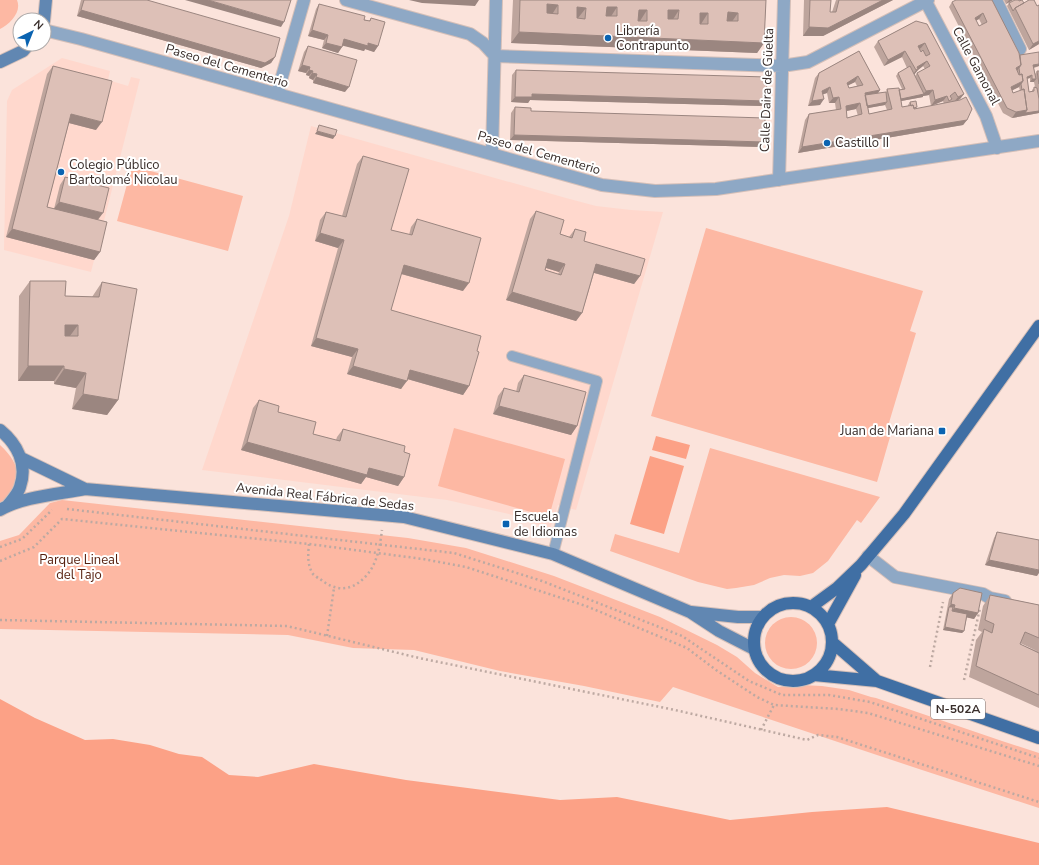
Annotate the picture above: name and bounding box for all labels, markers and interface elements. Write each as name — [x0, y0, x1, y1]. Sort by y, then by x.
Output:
north arrow — [12, 12, 52, 52]
text: N — [30, 17, 47, 33]
place label: Librería Contrapunto — [616, 22, 689, 55]
street label: Calle Gamonal — [948, 24, 1004, 108]
street label: Calle Daira de Güelta — [756, 28, 778, 152]
marker: Librería Contrapunto — [603, 33, 613, 43]
street label: Paseo del Cementerio — [163, 40, 291, 92]
street label: Paseo del Cementerio — [475, 127, 603, 179]
place label: Castillo II — [835, 134, 889, 152]
marker: Castillo II — [822, 138, 832, 148]
place label: Colegio Público Bartolomé Nicolau — [69, 156, 178, 189]
marker: Colegio Público Bartolomé Nicolau — [56, 167, 66, 177]
place label: Juan de Mariana — [839, 422, 934, 440]
marker: Juan de Mariana — [937, 426, 947, 436]
street label: Avenida Real Fábrica de Sedas — [235, 479, 415, 515]
place label: Escuela de Idiomas — [514, 508, 577, 541]
marker: Escuela de Idiomas — [501, 519, 511, 529]
park label: Parque Lineal del Tajo — [39, 551, 119, 584]
road number: N-502A — [931, 699, 985, 719]

